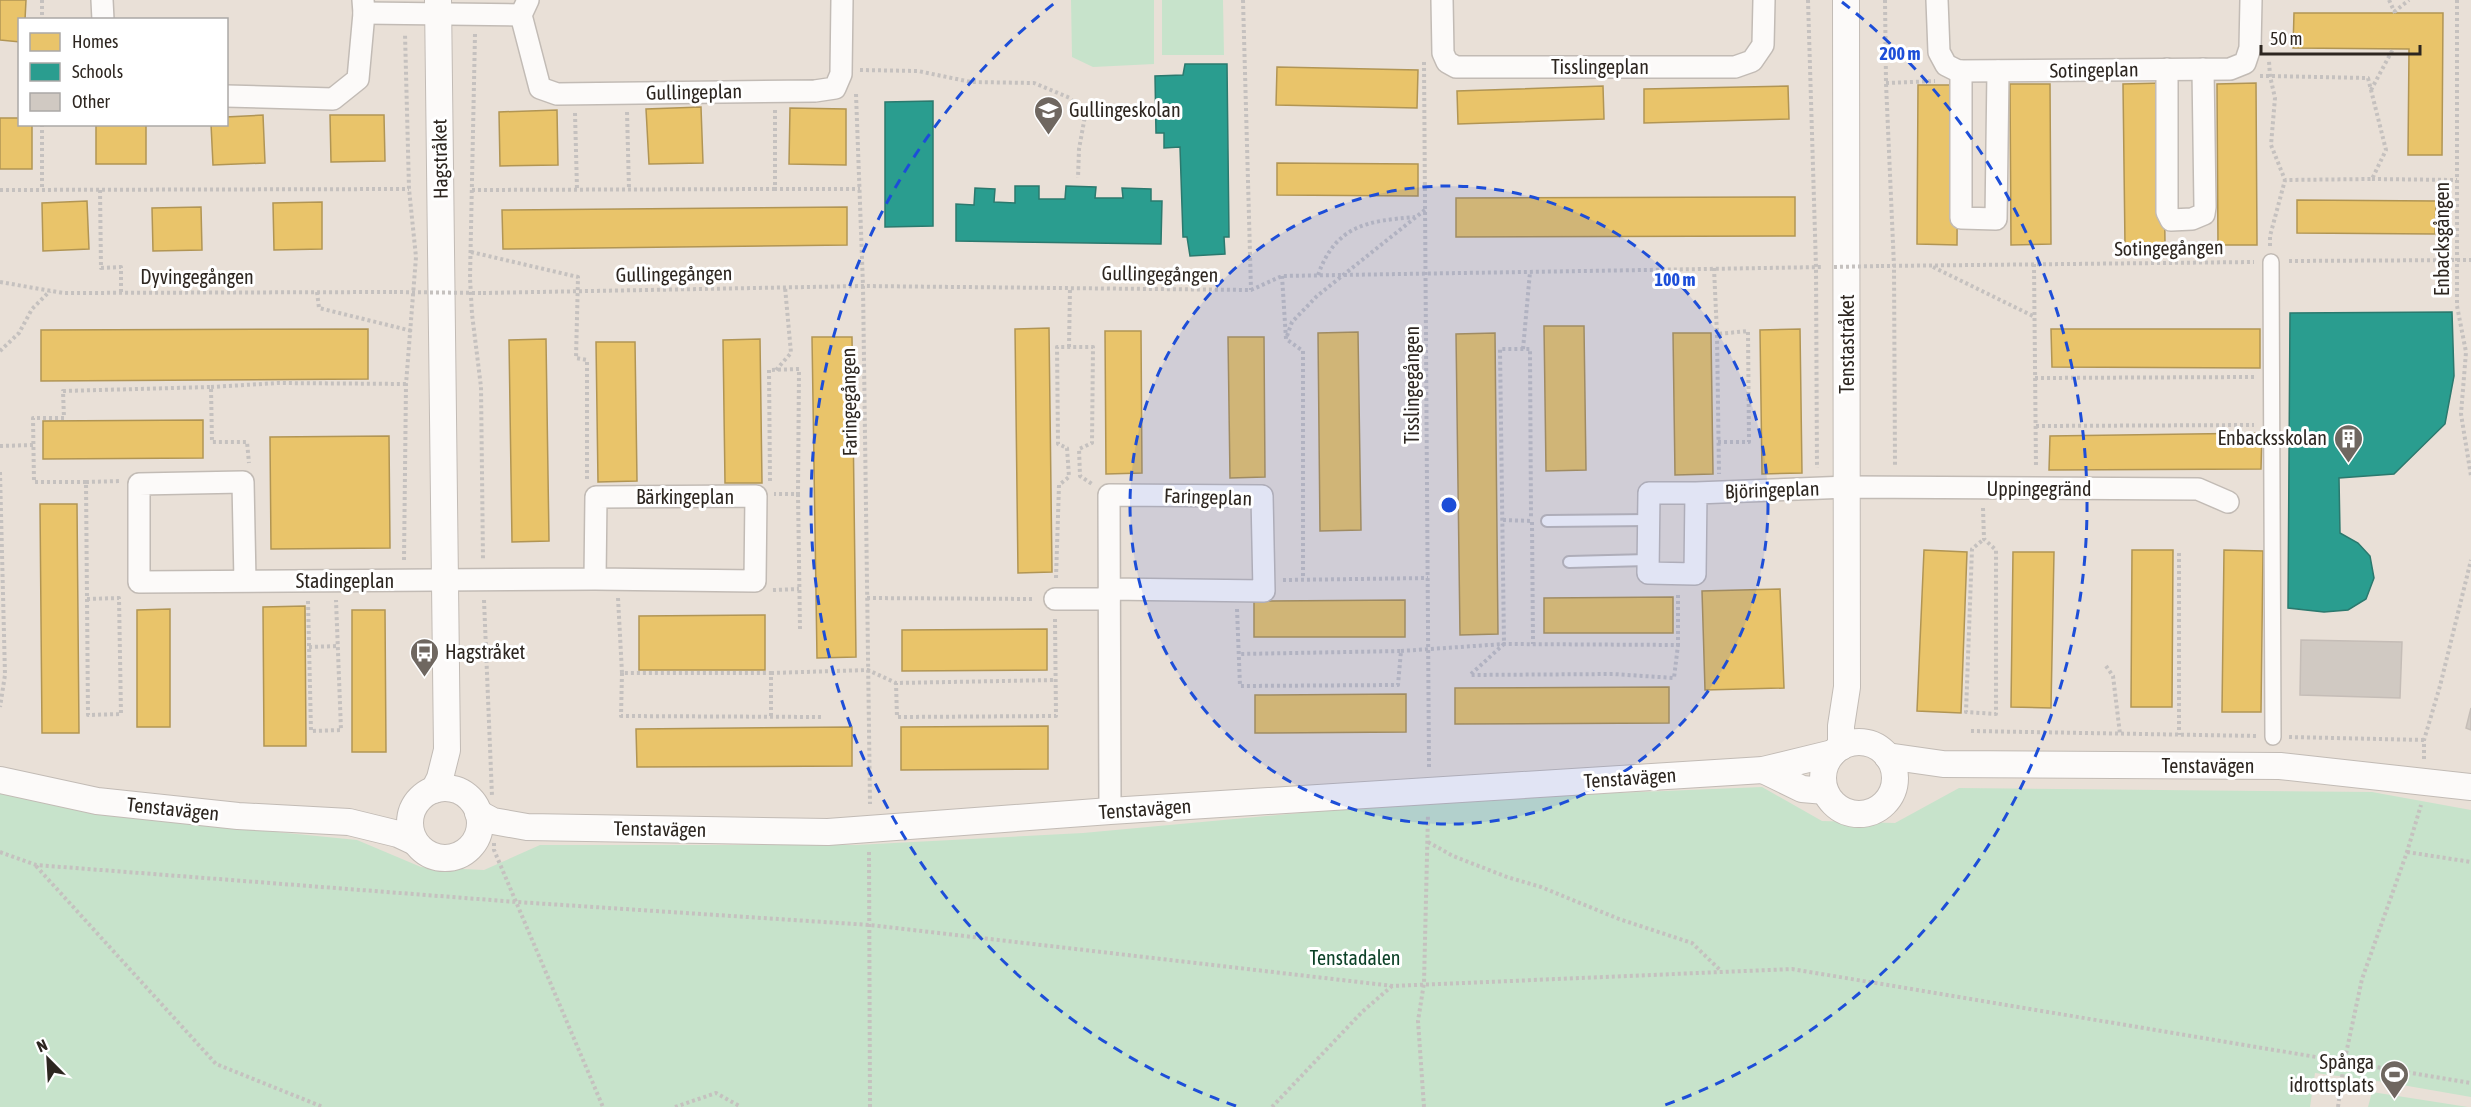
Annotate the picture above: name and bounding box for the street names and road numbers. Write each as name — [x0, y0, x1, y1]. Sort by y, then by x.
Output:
street label: Tisslingeplan — [1551, 55, 1649, 78]
street label: Sotingeplan — [2049, 57, 2139, 82]
street label: Gullingeplan — [646, 79, 742, 104]
street label: Hagstråket — [427, 118, 452, 199]
street label: Enbacksgången — [2430, 182, 2453, 296]
street label: Sotingegången — [2114, 235, 2224, 260]
street label: Gullingegången — [615, 261, 732, 286]
street label: Gullingegången — [1102, 261, 1219, 286]
street label: Dyvingegången — [140, 265, 254, 288]
street label: Tenstastråket — [1835, 294, 1858, 394]
street label: Tisslingegången — [1400, 326, 1423, 444]
street label: Faringegången — [836, 348, 861, 457]
street label: Björingeplan — [1724, 476, 1820, 503]
street label: Uppingegränd — [1987, 477, 2091, 500]
street label: Faringeplan — [1164, 483, 1253, 510]
street label: Bärkingeplan — [636, 485, 734, 508]
street label: Stadingeplan — [296, 569, 394, 592]
street label: Tenstavägen — [2162, 754, 2254, 777]
street label: Tenstavägen — [1583, 763, 1677, 792]
street label: Tenstavägen — [126, 792, 220, 825]
street label: Tenstavägen — [1098, 794, 1192, 823]
street label: Tenstavägen — [613, 816, 707, 841]

